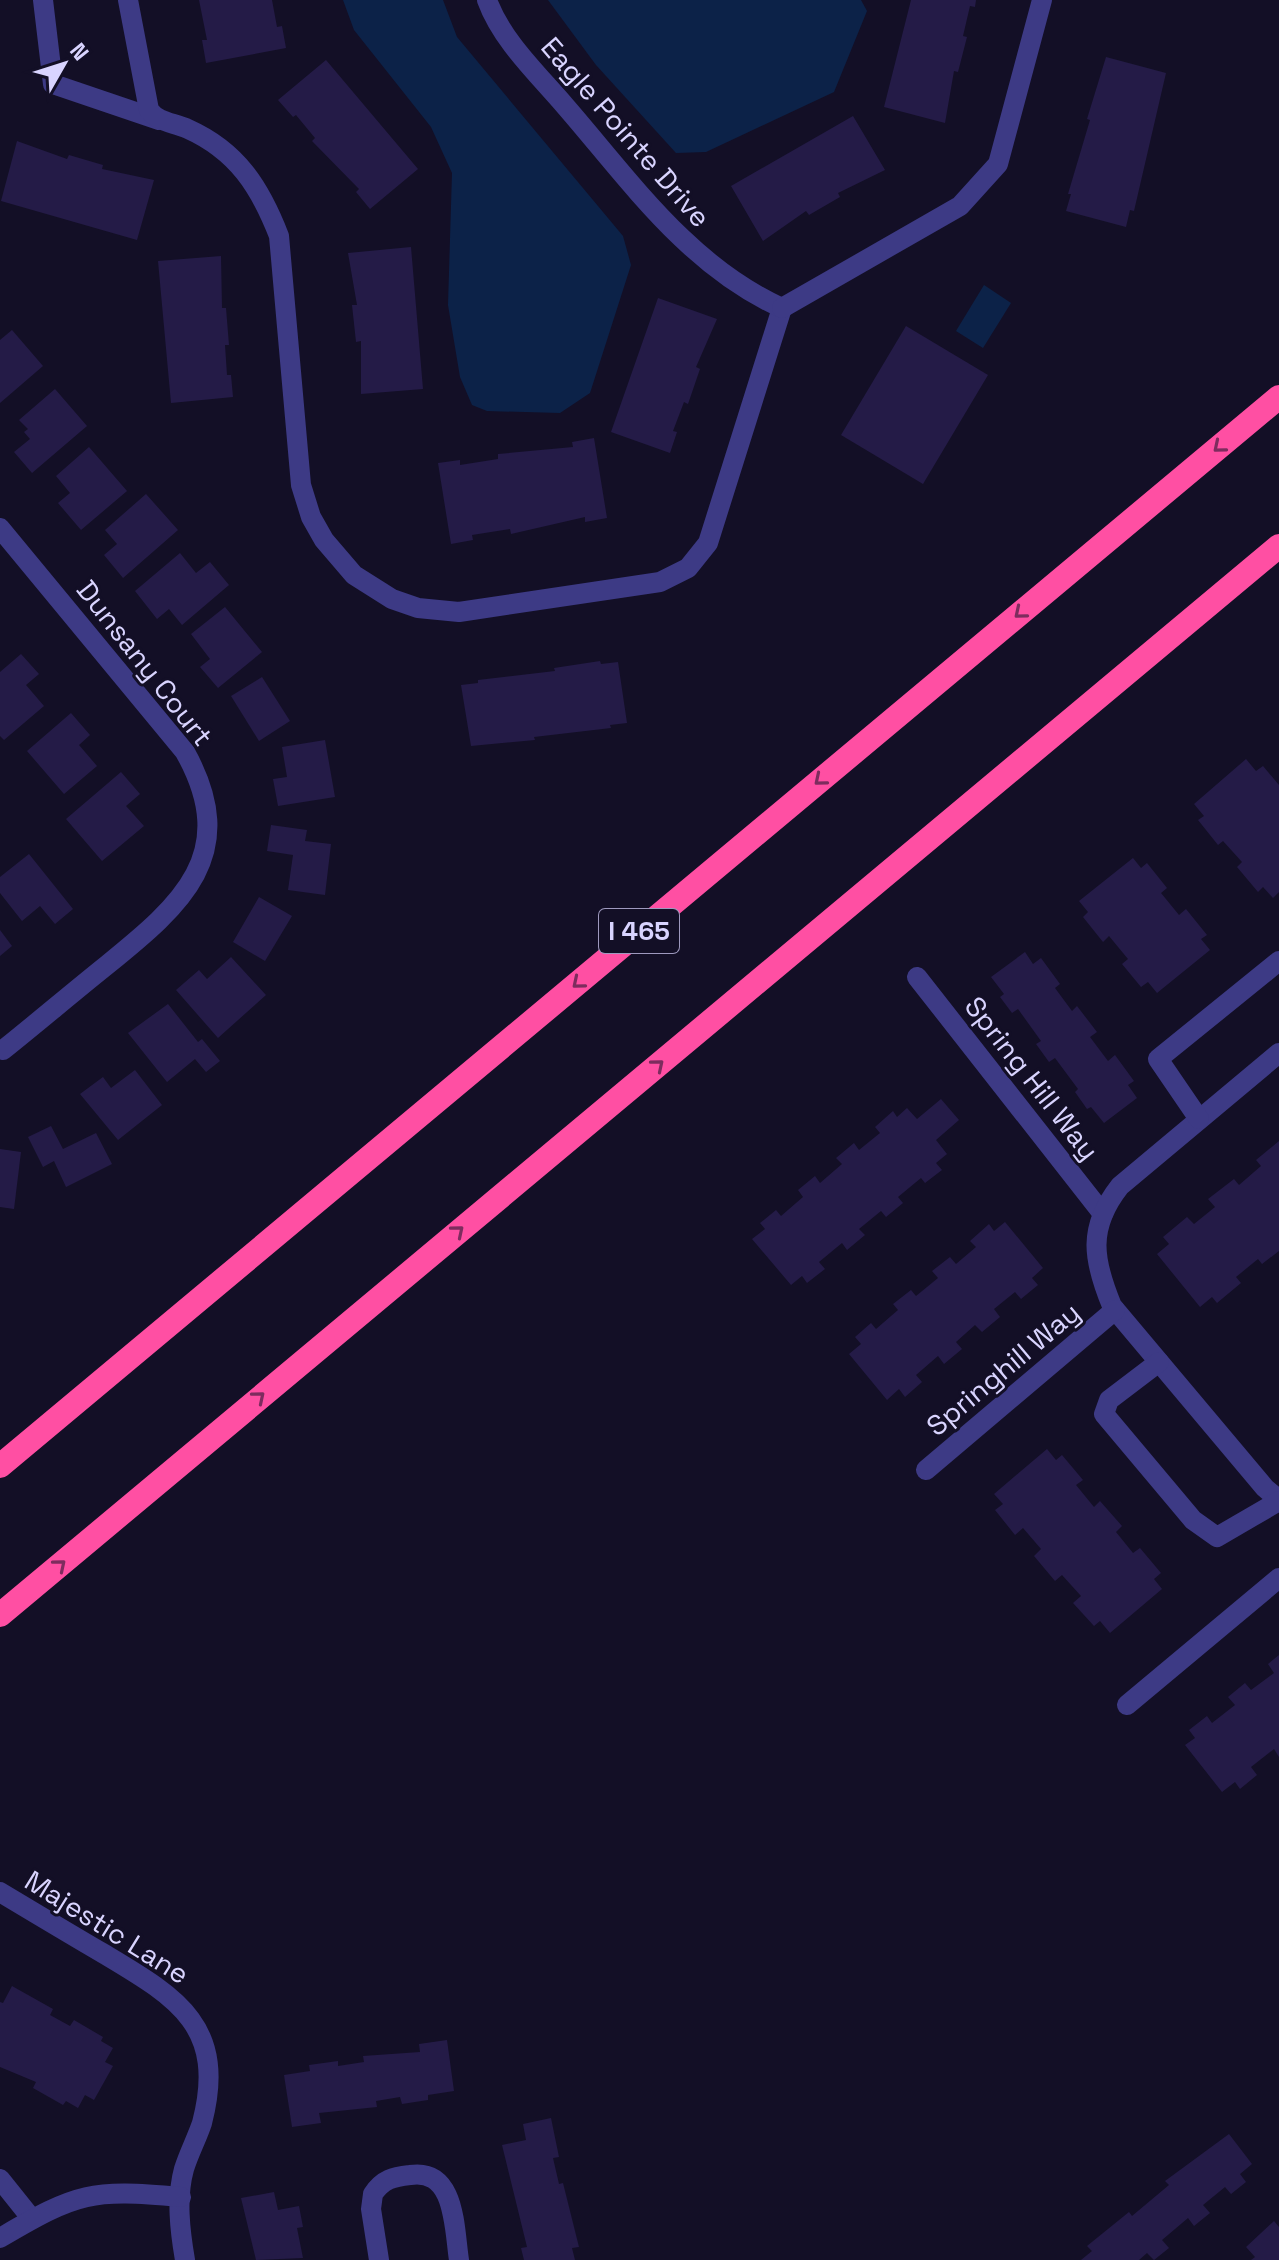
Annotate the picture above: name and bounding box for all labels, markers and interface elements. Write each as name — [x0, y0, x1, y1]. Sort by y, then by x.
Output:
north arrow — [24, 24, 104, 104]
street label: Eagle Pointe Drive — [533, 29, 719, 235]
text: N — [64, 37, 95, 66]
one-way arrow — [1214, 437, 1228, 452]
street label: Dunsany Court — [69, 573, 221, 753]
one-way arrow — [1014, 603, 1029, 618]
one-way arrow — [815, 770, 829, 785]
road number: I 465 — [599, 909, 679, 953]
one-way arrow — [572, 973, 587, 988]
street label: Spring Hill Way — [957, 989, 1107, 1167]
one-way arrow — [649, 1060, 664, 1075]
one-way arrow — [449, 1226, 464, 1241]
street label: Springhill Way — [919, 1294, 1087, 1444]
one-way arrow — [249, 1392, 264, 1407]
one-way arrow — [50, 1560, 65, 1575]
street label: Majestic Lane — [18, 1862, 196, 1992]

